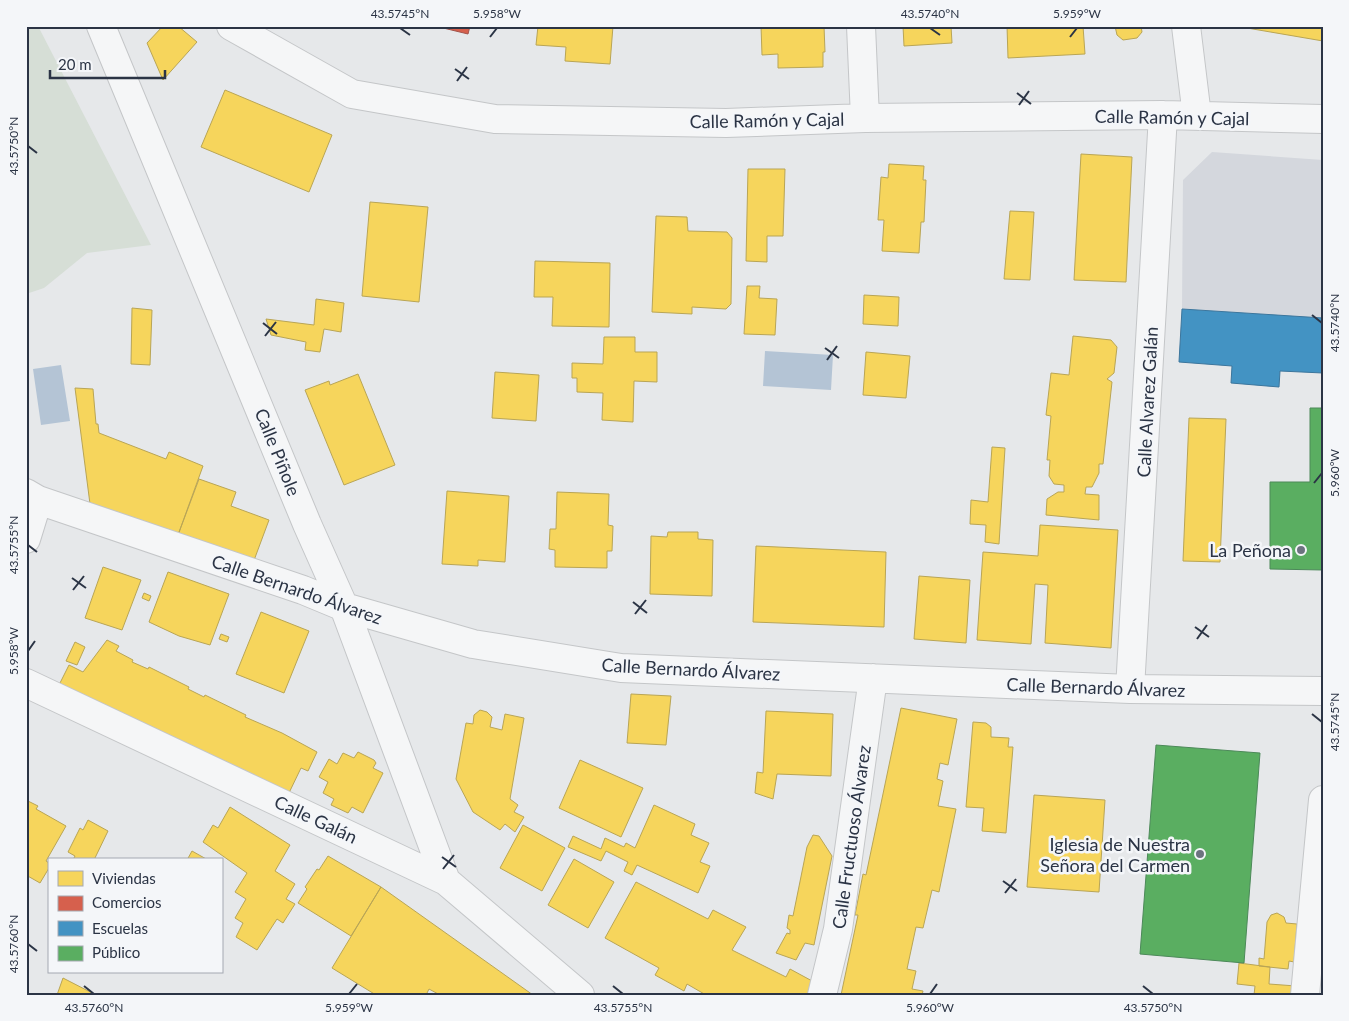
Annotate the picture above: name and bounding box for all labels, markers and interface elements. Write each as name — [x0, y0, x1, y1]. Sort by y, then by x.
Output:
text: 43.5745°N — [371, 6, 429, 21]
text: 5.958°W — [473, 6, 522, 21]
text: 43.5740°N — [901, 6, 959, 21]
text: 5.959°W — [1053, 6, 1102, 21]
scale bar — [50, 48, 165, 80]
text: 20 m — [58, 55, 92, 73]
street label: Calle Ramón y Cajal — [1094, 105, 1250, 129]
street label: Calle Ramón y Cajal — [689, 108, 845, 132]
text: 43.5750°N — [6, 117, 21, 175]
text: 43.5740°N — [1327, 294, 1342, 352]
street label: Calle Alvarez Galán — [1132, 326, 1162, 478]
street label: Calle Piñole — [250, 405, 306, 499]
text: 5.960°W — [1327, 448, 1342, 497]
text: 43.5755°N — [6, 516, 21, 574]
place label: La Peñona — [1209, 539, 1291, 561]
marker: La Peñona — [1295, 544, 1307, 556]
street label: Calle Bernardo Álvarez — [209, 549, 385, 629]
text: 5.958°W — [6, 626, 21, 675]
street label: Calle Bernardo Álvarez — [601, 653, 781, 685]
street label: Calle Bernardo Álvarez — [1006, 673, 1186, 701]
text: 43.5745°N — [1327, 693, 1342, 751]
street label: Calle Fructuoso Álvarez — [827, 744, 875, 930]
street label: Calle Galán — [271, 790, 361, 848]
place label: Iglesia de Nuestra Señora del Carmen — [1040, 833, 1190, 876]
marker: Iglesia de Nuestra Señora del Carmen — [1194, 848, 1206, 860]
legend — [48, 858, 222, 974]
text: Viviendas — [92, 869, 156, 887]
text: Comercios — [92, 893, 162, 911]
text: 43.5760°N — [6, 915, 21, 973]
text: Escuelas — [92, 919, 148, 937]
text: Público — [92, 943, 140, 961]
text: 43.5760°N — [65, 1000, 123, 1015]
text: 5.959°W — [325, 1000, 374, 1015]
text: 43.5755°N — [594, 1000, 652, 1015]
text: 5.960°W — [906, 1000, 955, 1015]
text: 43.5750°N — [1124, 1000, 1182, 1015]

